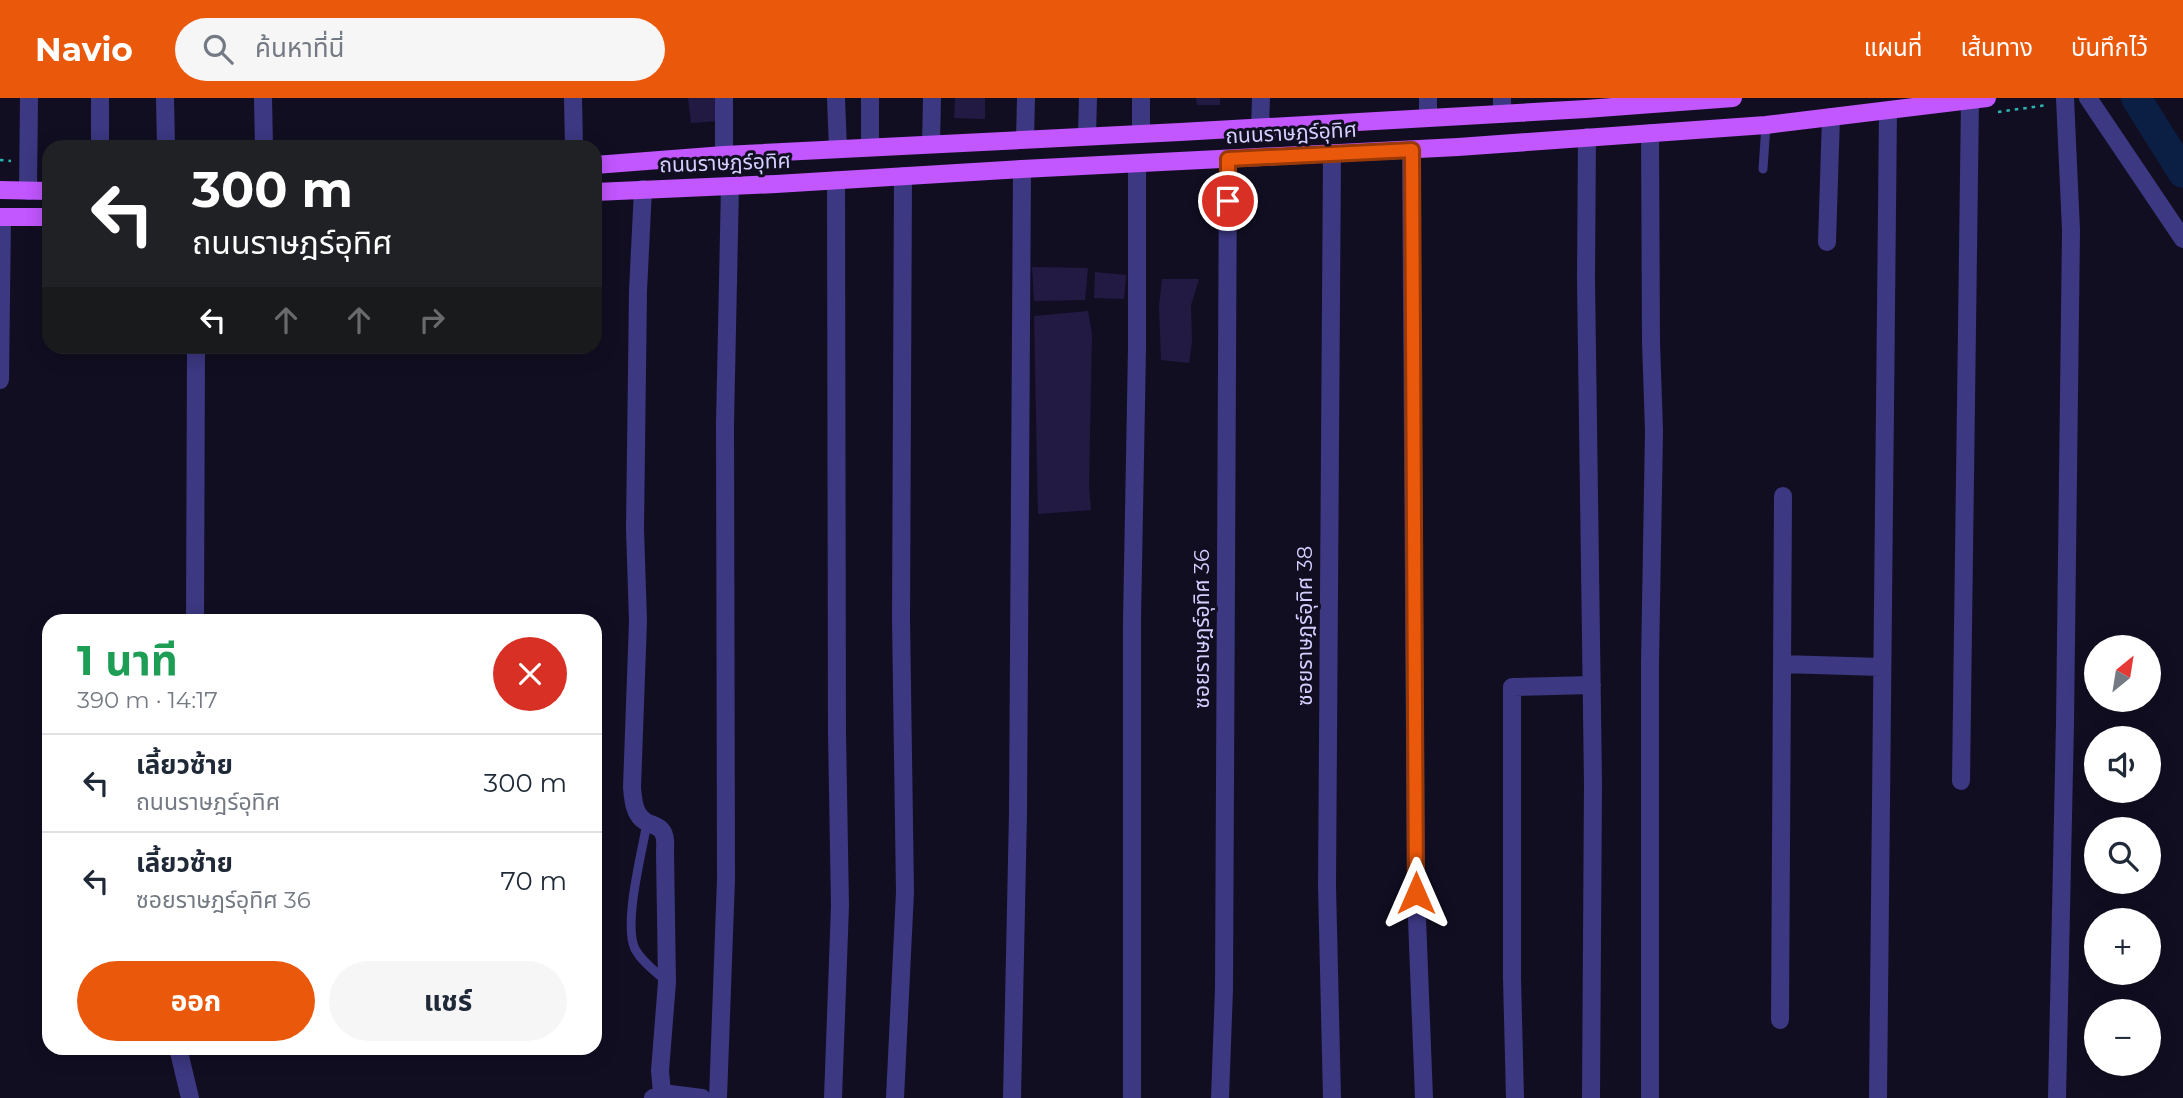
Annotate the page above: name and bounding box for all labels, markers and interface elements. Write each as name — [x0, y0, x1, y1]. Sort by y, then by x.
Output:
search box — [175, 18, 665, 81]
text: Navio — [35, 29, 133, 69]
icon: search — [199, 30, 237, 68]
text: ค้นหาที่นี่ — [255, 32, 344, 64]
text: แผนที่ — [1864, 33, 1922, 62]
text: เส้นทาง — [1960, 33, 2033, 62]
text: บันทึกไว้ — [2071, 33, 2148, 62]
street label: ถนนราษฎร์อุทิศ — [1225, 117, 1357, 149]
street label: ถนนราษฎร์อุทิศ — [659, 148, 791, 178]
text: 300 m — [192, 160, 353, 219]
icon: left — [77, 168, 168, 259]
pin — [1198, 171, 1258, 231]
icon: arrive — [1209, 182, 1247, 220]
text: ถนนราษฎร์อุทิศ — [192, 223, 392, 262]
icon: left — [194, 301, 232, 339]
icon: ahead — [267, 301, 305, 339]
icon: ahead — [340, 301, 378, 339]
icon: right — [413, 301, 451, 339]
street label: ซอยราษฎร์อุทิศ 38 — [1292, 546, 1318, 706]
street label: ซอยราษฎร์อุทิศ 36 — [1189, 549, 1215, 709]
text: 1 นาที — [77, 634, 178, 686]
north arrow — [2084, 635, 2161, 712]
map controls — [2084, 635, 2161, 1076]
button: close — [493, 637, 567, 711]
text: 390 m · 14:17 — [77, 686, 218, 714]
button: sound — [2084, 726, 2161, 803]
text: เลี้ยวซ้าย — [136, 749, 233, 781]
icon: left — [77, 764, 115, 802]
text: 300 m — [484, 767, 567, 799]
text: ถนนราษฎร์อุทิศ — [136, 788, 280, 816]
button: search — [2084, 817, 2161, 894]
text: เลี้ยวซ้าย — [136, 847, 233, 879]
position arrow — [1379, 856, 1453, 930]
icon: left — [77, 862, 115, 900]
text: 70 m — [501, 865, 567, 897]
text: ซอยราษฎร์อุทิศ 36 — [136, 886, 311, 914]
button: + — [2084, 908, 2161, 985]
button: ออก — [77, 961, 315, 1041]
button: แชร์ — [329, 961, 567, 1041]
button: − — [2084, 999, 2161, 1076]

